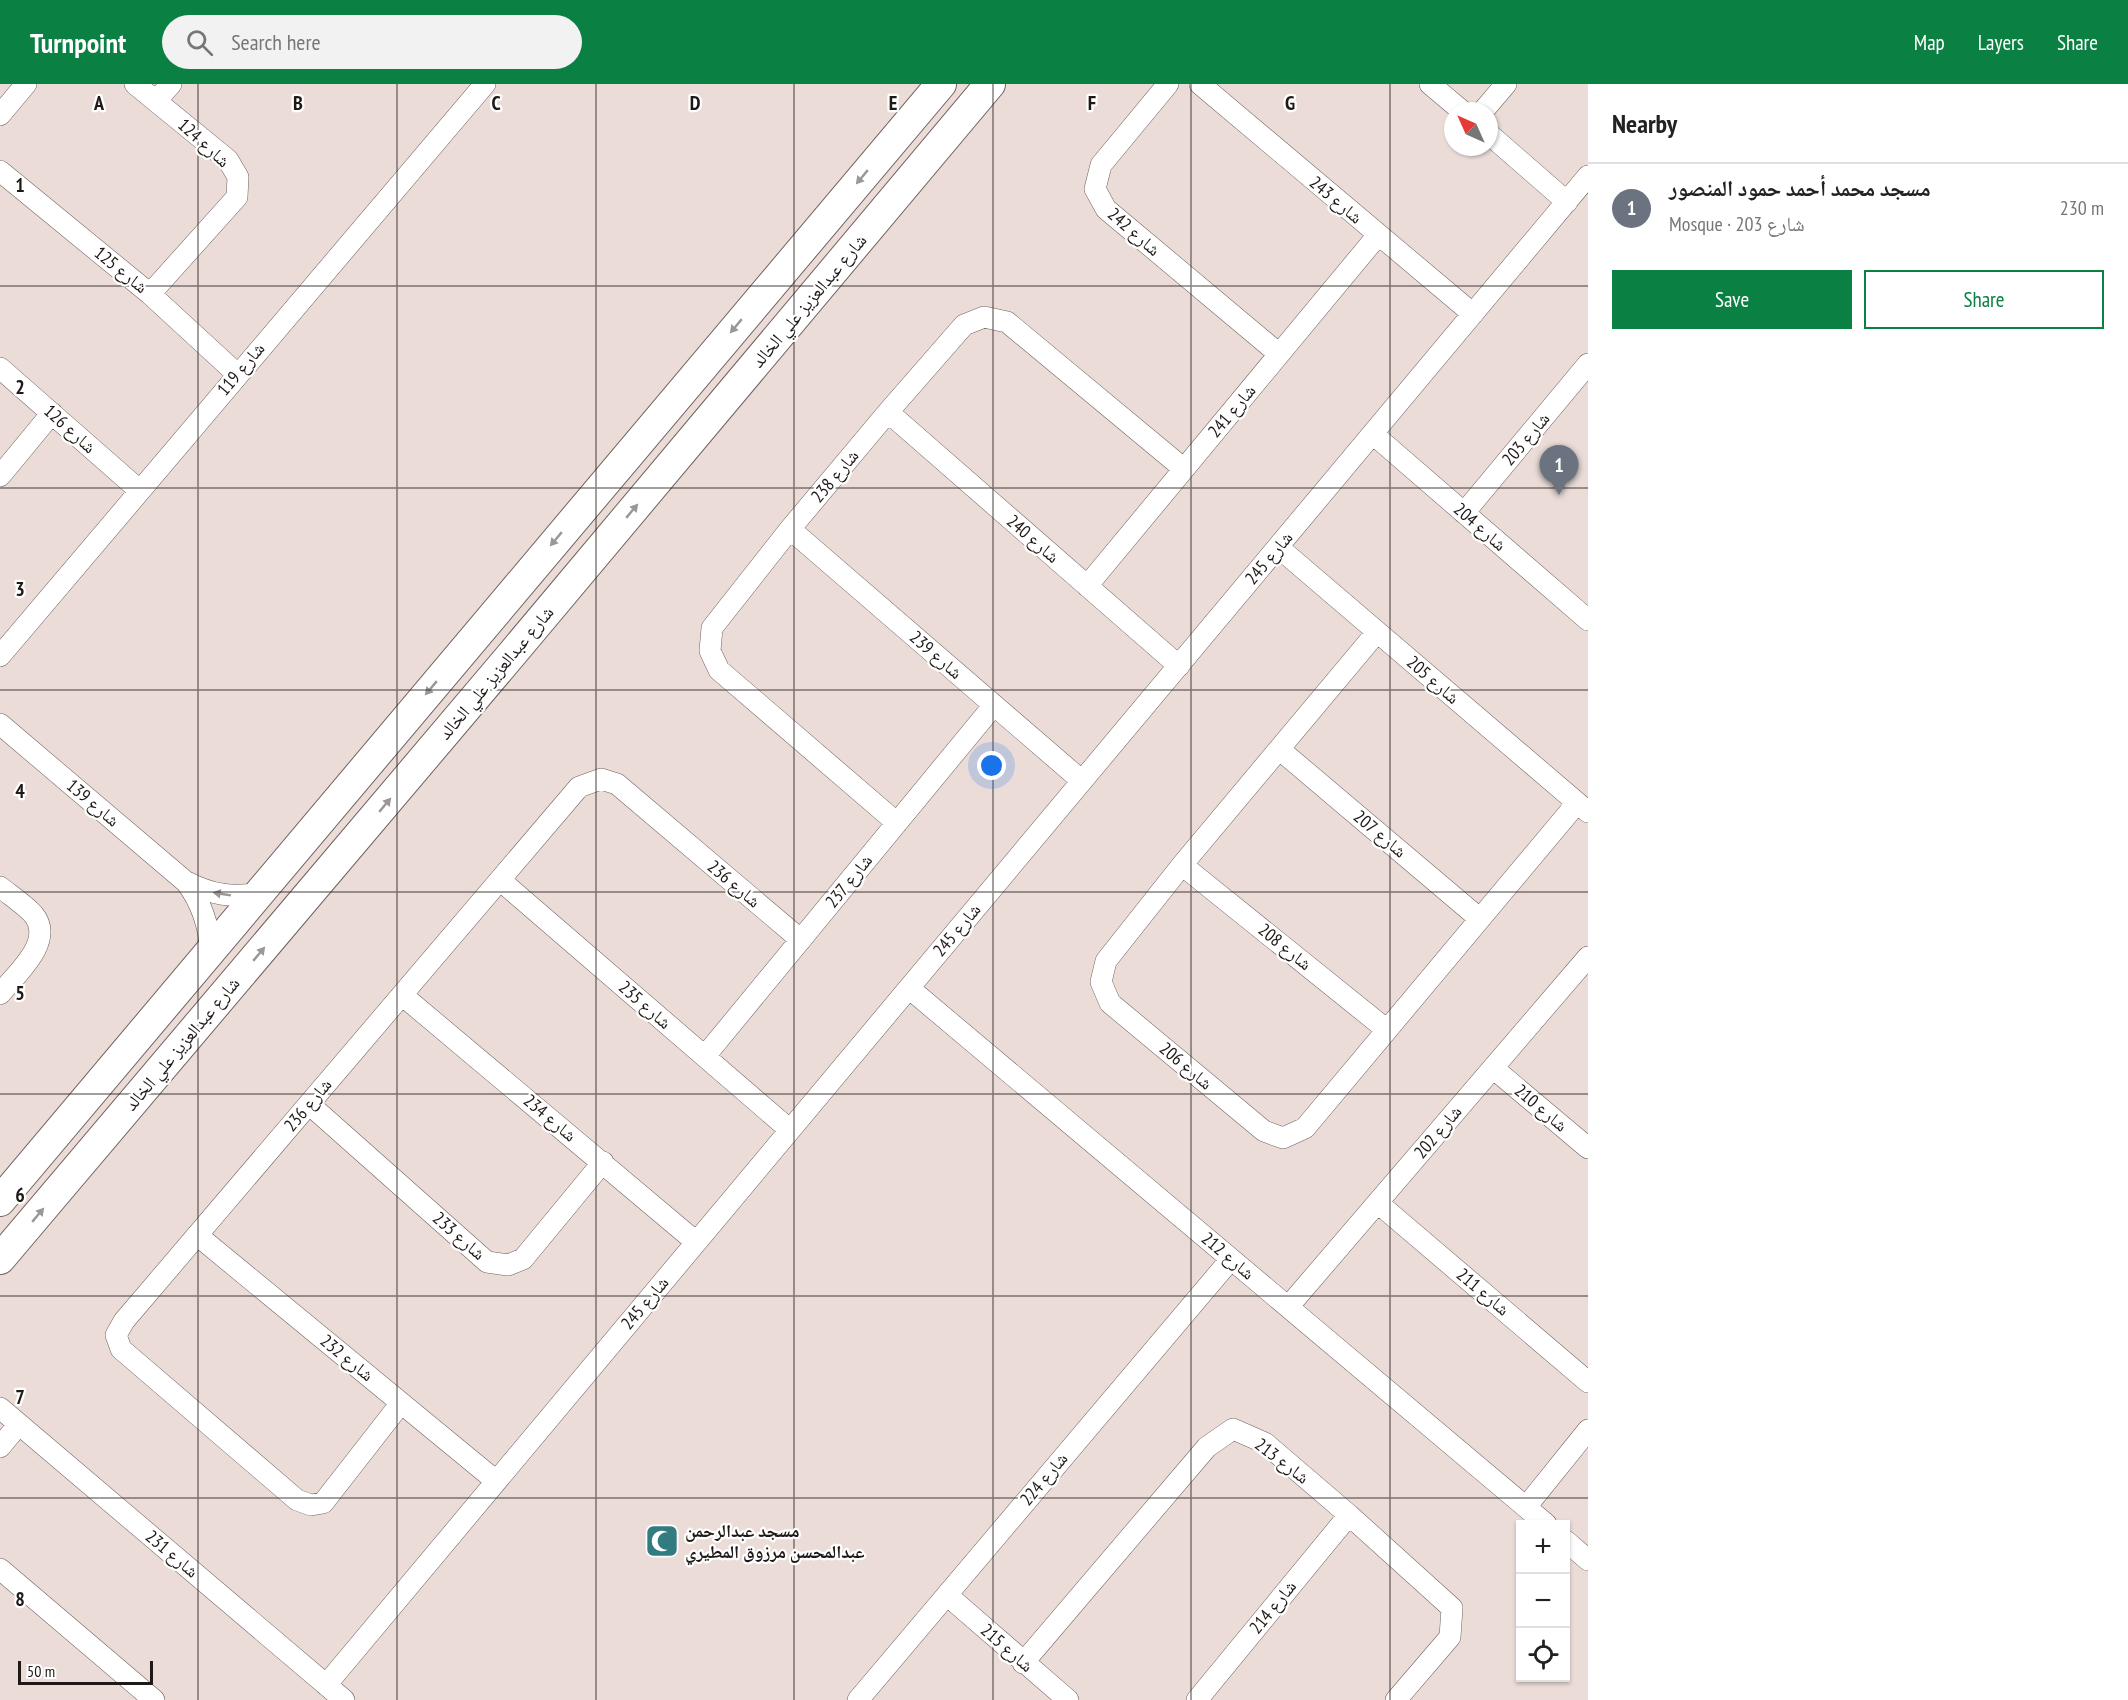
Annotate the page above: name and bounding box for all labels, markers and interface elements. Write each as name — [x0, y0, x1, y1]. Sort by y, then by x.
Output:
search box — [162, 15, 582, 69]
text: Turnpoint — [30, 24, 126, 61]
icon: search — [183, 26, 216, 59]
text: Search here — [231, 28, 321, 56]
text: Map — [1914, 29, 1945, 56]
text: Layers — [1978, 29, 2024, 56]
text: Share — [2057, 29, 2098, 56]
text: A — [93, 90, 105, 116]
text: B — [293, 90, 303, 116]
text: C — [491, 90, 501, 116]
text: D — [690, 90, 701, 116]
text: E — [889, 90, 897, 116]
text: F — [1088, 90, 1096, 116]
text: G — [1285, 90, 1295, 116]
north arrow — [1444, 102, 1498, 156]
text: Nearby — [1612, 107, 1677, 140]
street label: شارع 124 — [173, 113, 235, 172]
one-way arrow — [856, 169, 869, 185]
street label: شارع 243 — [1305, 171, 1368, 228]
text: 1 — [15, 172, 25, 198]
text: مسجد محمد أحمد حمود المنصور — [1669, 174, 1931, 202]
text: 1 — [1627, 195, 1636, 221]
text: 230 m — [2060, 195, 2104, 221]
street label: شارع 242 — [1103, 202, 1165, 261]
text: Mosque · شارع 203 — [1669, 211, 1805, 237]
street label: شارع عبدالعزيز علي الخالد — [746, 229, 874, 375]
street label: شارع 125 — [90, 241, 153, 298]
button: Save — [1612, 270, 1852, 329]
button: Share — [1864, 270, 2104, 329]
one-way arrow — [730, 318, 743, 334]
street label: شارع 119 — [212, 337, 269, 400]
text: 2 — [15, 374, 25, 400]
street label: شارع 241 — [1203, 379, 1260, 442]
street label: شارع 126 — [39, 399, 101, 458]
street label: شارع 203 — [1497, 407, 1554, 470]
street label: شارع 238 — [806, 444, 863, 507]
pin: 1 — [1540, 446, 1578, 495]
street label: شارع 204 — [1449, 497, 1511, 556]
one-way arrow — [625, 504, 638, 519]
street label: شارع 240 — [1002, 509, 1064, 568]
street label: شارع 245 — [1240, 526, 1297, 589]
one-way arrow — [550, 531, 563, 547]
text: 3 — [15, 576, 25, 602]
street label: شارع عبدالعزيز علي الخالد — [433, 601, 561, 747]
street label: شارع 239 — [905, 625, 967, 684]
street label: شارع 205 — [1402, 650, 1464, 709]
one-way arrow — [425, 680, 438, 695]
your location — [977, 751, 1006, 780]
street label: شارع 139 — [62, 774, 125, 831]
text: 4 — [15, 778, 25, 804]
one-way arrow — [378, 797, 391, 813]
street label: شارع 207 — [1349, 805, 1412, 862]
street label: شارع 237 — [820, 849, 877, 912]
street label: شارع 236 — [703, 855, 766, 912]
one-way arrow — [213, 890, 232, 899]
street label: شارع 245 — [928, 898, 985, 961]
street label: شارع 208 — [1254, 918, 1317, 975]
one-way arrow — [252, 946, 265, 962]
street label: شارع عبدالعزيز علي الخالد — [119, 972, 247, 1118]
street label: شارع 235 — [614, 975, 676, 1034]
text: 5 — [15, 980, 25, 1006]
street label: شارع 206 — [1155, 1037, 1218, 1094]
street label: شارع 236 — [279, 1073, 336, 1136]
street label: شارع 210 — [1510, 1079, 1573, 1136]
street label: شارع 234 — [519, 1089, 582, 1146]
street label: شارع 202 — [1409, 1100, 1466, 1163]
text: 6 — [15, 1182, 25, 1208]
street label: شارع 233 — [428, 1206, 490, 1265]
one-way arrow — [31, 1208, 44, 1223]
street label: شارع 212 — [1197, 1227, 1260, 1284]
street label: شارع 211 — [1452, 1263, 1515, 1320]
street label: شارع 245 — [616, 1271, 673, 1334]
street label: شارع 232 — [316, 1329, 379, 1386]
text: 7 — [15, 1384, 25, 1410]
street label: شارع 213 — [1250, 1433, 1314, 1489]
street label: شارع 224 — [1015, 1447, 1072, 1510]
place label: مسجد عبدالرحمن عبدالمحسن مرزوق المطيري — [685, 1519, 865, 1566]
map controls — [1516, 1520, 1570, 1682]
button: + — [1516, 1520, 1570, 1574]
mosque icon: مسجد عبدالرحمن عبدالمحسن مرزوق المطيري — [644, 1523, 680, 1559]
street label: شارع 231 — [141, 1525, 204, 1582]
button: − — [1516, 1574, 1570, 1628]
street label: شارع 214 — [1244, 1575, 1301, 1638]
text: 8 — [15, 1586, 25, 1612]
street label: شارع 215 — [976, 1618, 1038, 1677]
button: locate — [1516, 1628, 1570, 1682]
scale bar — [18, 1658, 153, 1686]
text: 50 m — [27, 1661, 55, 1681]

